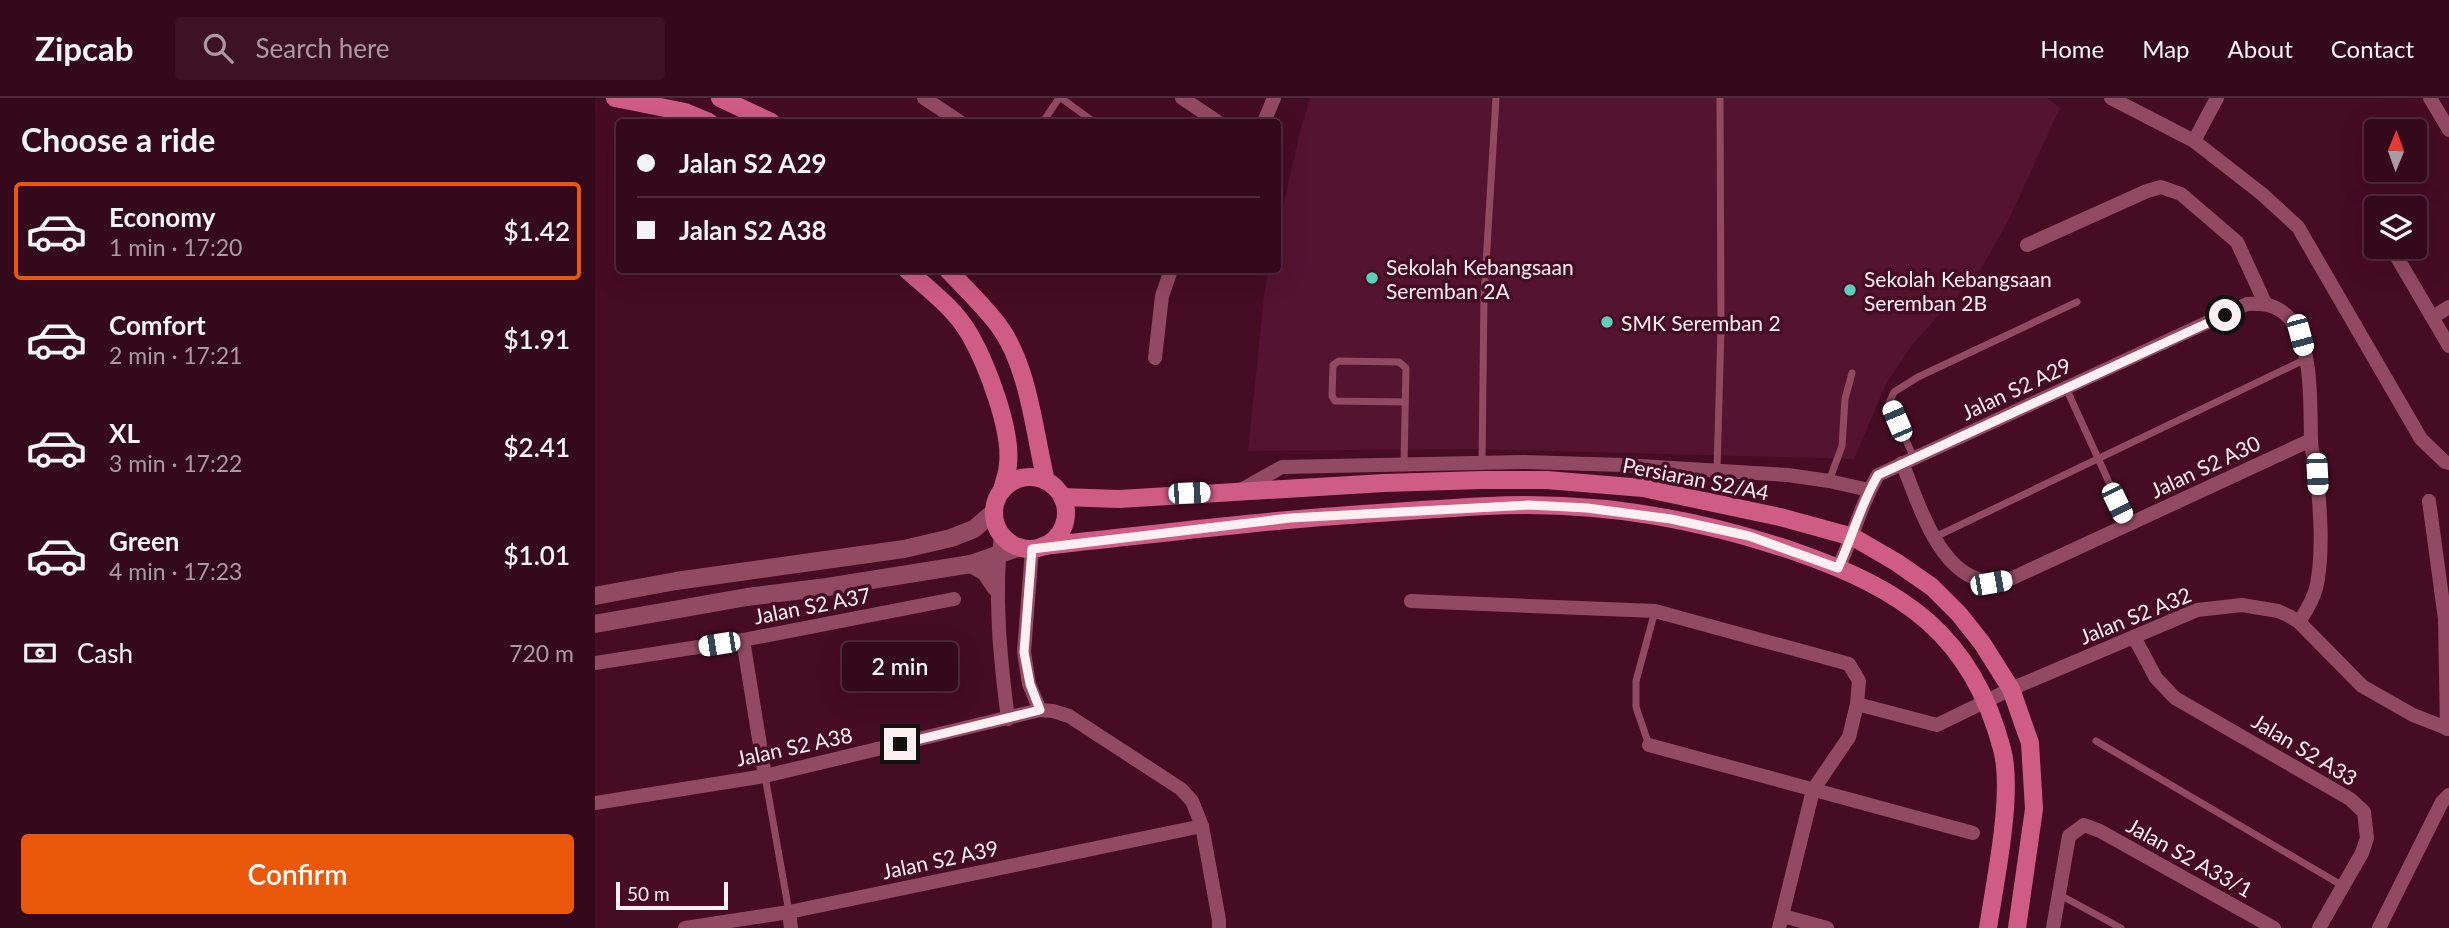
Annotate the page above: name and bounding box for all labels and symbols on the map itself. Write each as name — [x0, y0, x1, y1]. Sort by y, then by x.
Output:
north arrow — [2364, 119, 2427, 182]
place label: Sekolah Kebangsaan Seremban 2A — [1386, 254, 1574, 303]
place label: Sekolah Kebangsaan Seremban 2B — [1864, 266, 2052, 315]
marker: Sekolah Kebangsaan Seremban 2A — [1364, 270, 1380, 286]
marker: Sekolah Kebangsaan Seremban 2B — [1842, 282, 1858, 298]
route start — [2209, 299, 2241, 331]
place label: SMK Seremban 2 — [1621, 310, 1781, 335]
car — [2285, 312, 2316, 358]
marker: SMK Seremban 2 — [1599, 314, 1615, 330]
street label: Jalan S2 A29 — [1957, 352, 2075, 424]
car — [1880, 398, 1915, 444]
street label: Jalan S2 A30 — [2146, 430, 2264, 502]
street label: Persiaran S2/A4 — [1621, 452, 1771, 504]
car — [2306, 452, 2329, 496]
car — [2099, 480, 2136, 526]
car — [1168, 482, 1211, 504]
car — [1969, 569, 2014, 597]
street label: Jalan S2 A37 — [752, 581, 872, 629]
street label: Jalan S2 A32 — [2076, 581, 2194, 649]
car — [697, 630, 742, 658]
callout: 2 min — [842, 642, 958, 692]
street label: Jalan S2 A33 — [2248, 708, 2362, 790]
street label: Jalan S2 A38 — [734, 721, 854, 771]
route end — [884, 728, 916, 760]
street label: Jalan S2 A33/1 — [2123, 812, 2257, 902]
street label: Jalan S2 A39 — [880, 834, 1000, 884]
scale bar — [616, 879, 728, 911]

